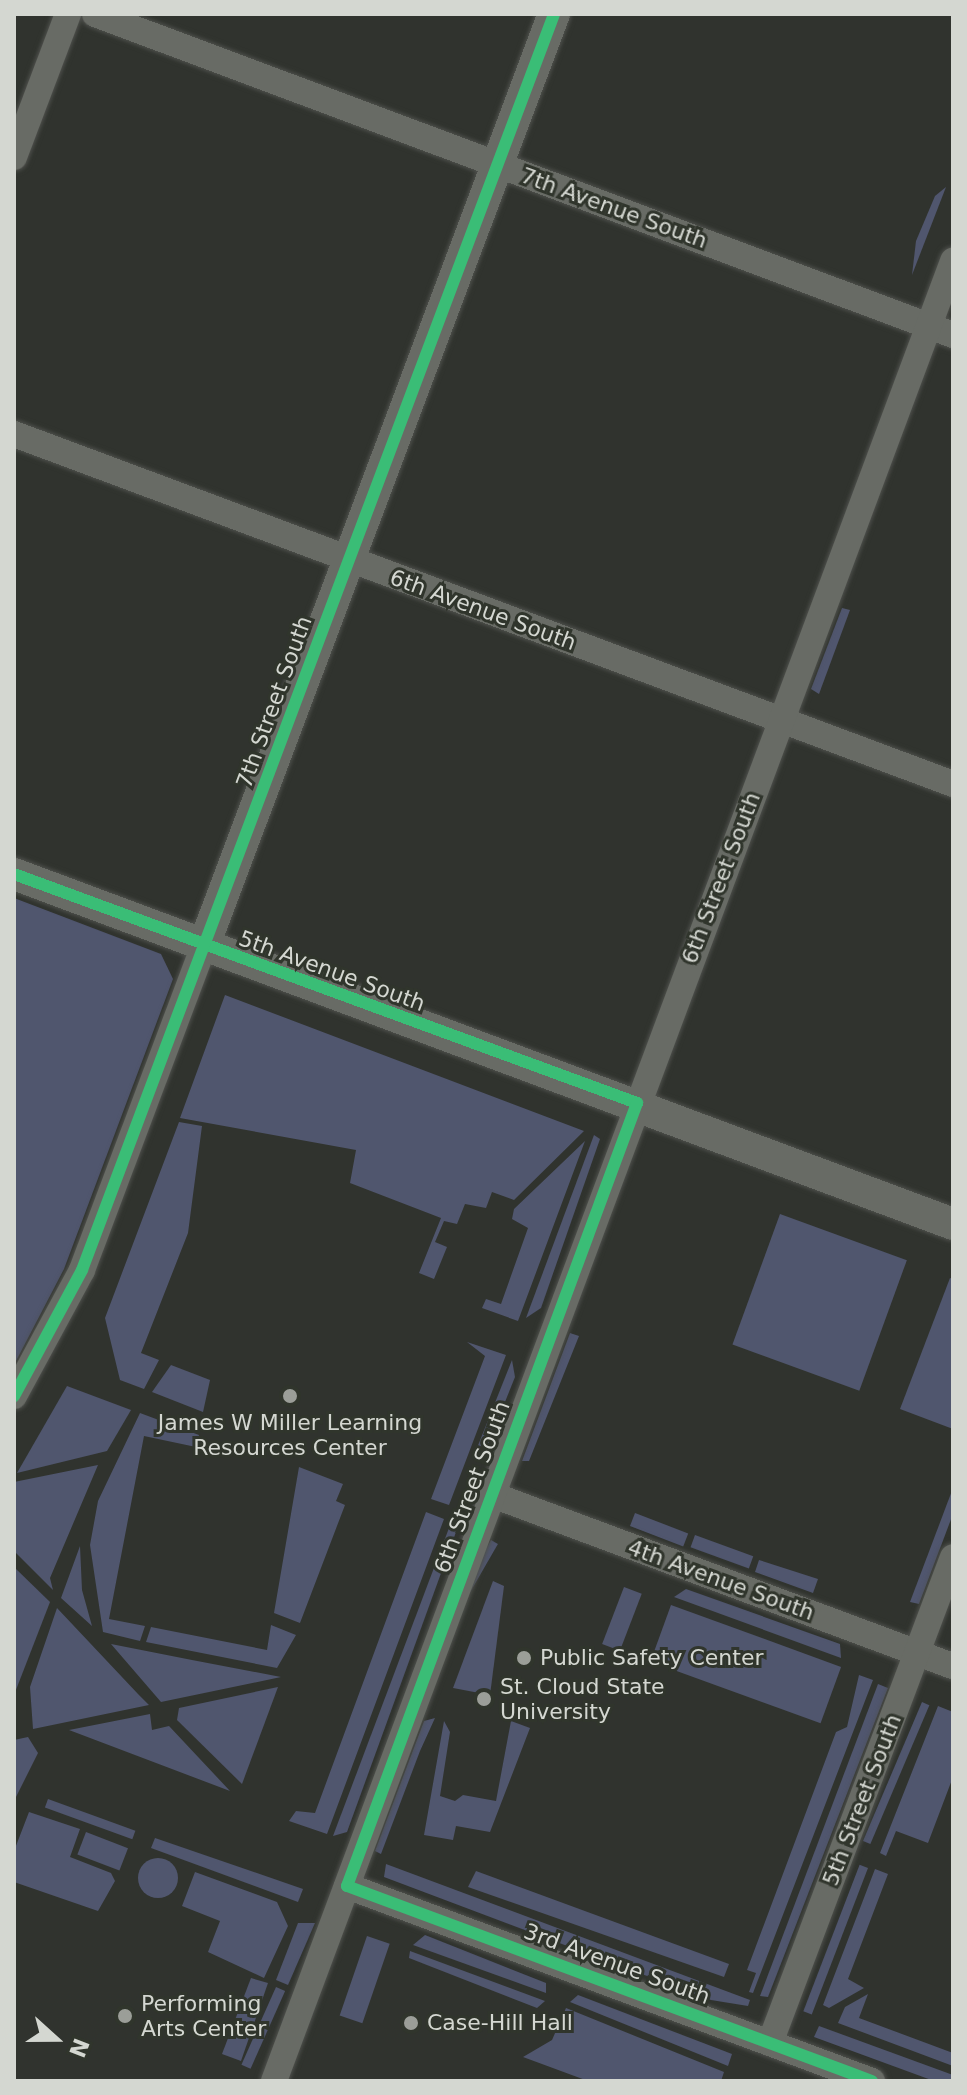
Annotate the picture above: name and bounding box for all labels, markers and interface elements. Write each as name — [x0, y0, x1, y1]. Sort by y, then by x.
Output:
street label: 7th Avenue South — [517, 162, 711, 254]
street label: 6th Avenue South — [386, 564, 580, 656]
street label: 7th Street South — [231, 612, 317, 792]
street label: 6th Street South — [676, 789, 766, 967]
street label: 5th Avenue South — [235, 925, 429, 1017]
marker: James W Miller Learning Resources Center — [281, 1387, 299, 1405]
street label: 6th Street South — [429, 1397, 515, 1577]
place label: James W Miller Learning Resources Center — [158, 1409, 422, 1460]
street label: 4th Avenue South — [624, 1534, 818, 1626]
place label: Public Safety Center — [540, 1645, 764, 1671]
marker: Public Safety Center — [515, 1649, 533, 1667]
place label: St. Cloud State University — [500, 1673, 665, 1724]
marker: St. Cloud State University — [475, 1690, 493, 1708]
street label: 5th Street South — [817, 1711, 907, 1889]
street label: 3rd Avenue South — [520, 1918, 714, 2010]
place label: Performing Arts Center — [141, 1990, 266, 2042]
north arrow — [16, 1999, 96, 2079]
marker: Performing Arts Center — [116, 2007, 134, 2025]
place label: Case-Hill Hall — [427, 2010, 573, 2036]
marker: Case-Hill Hall — [402, 2014, 420, 2032]
text: N — [64, 2035, 94, 2061]

